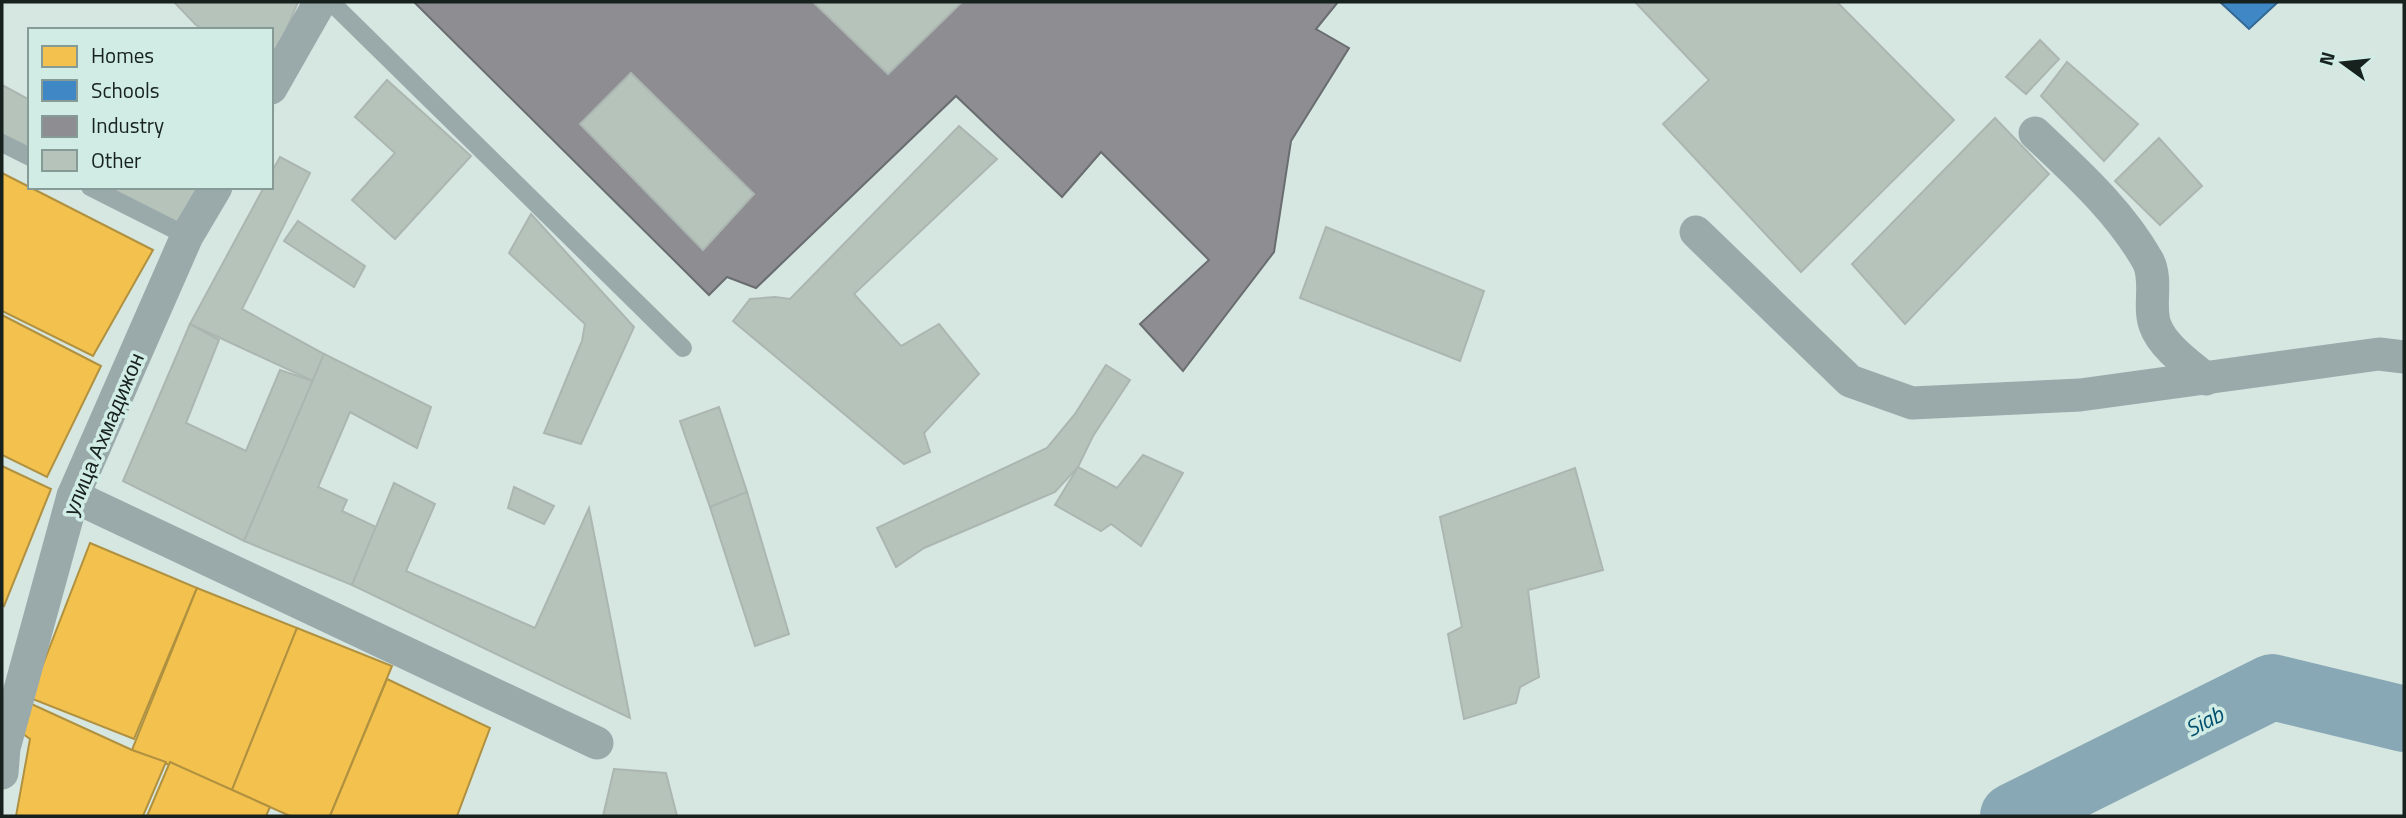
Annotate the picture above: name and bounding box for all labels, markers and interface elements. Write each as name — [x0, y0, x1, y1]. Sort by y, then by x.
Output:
legend — [28, 28, 273, 189]
north arrow — [2308, 28, 2378, 98]
text: Homes — [91, 39, 154, 71]
text: N — [2310, 48, 2342, 69]
text: Schools — [91, 74, 160, 106]
text: Industry — [91, 109, 164, 141]
text: Other — [91, 144, 141, 176]
street label: улица Ахмадижон — [54, 348, 152, 520]
water label: Siab — [2179, 696, 2231, 745]

